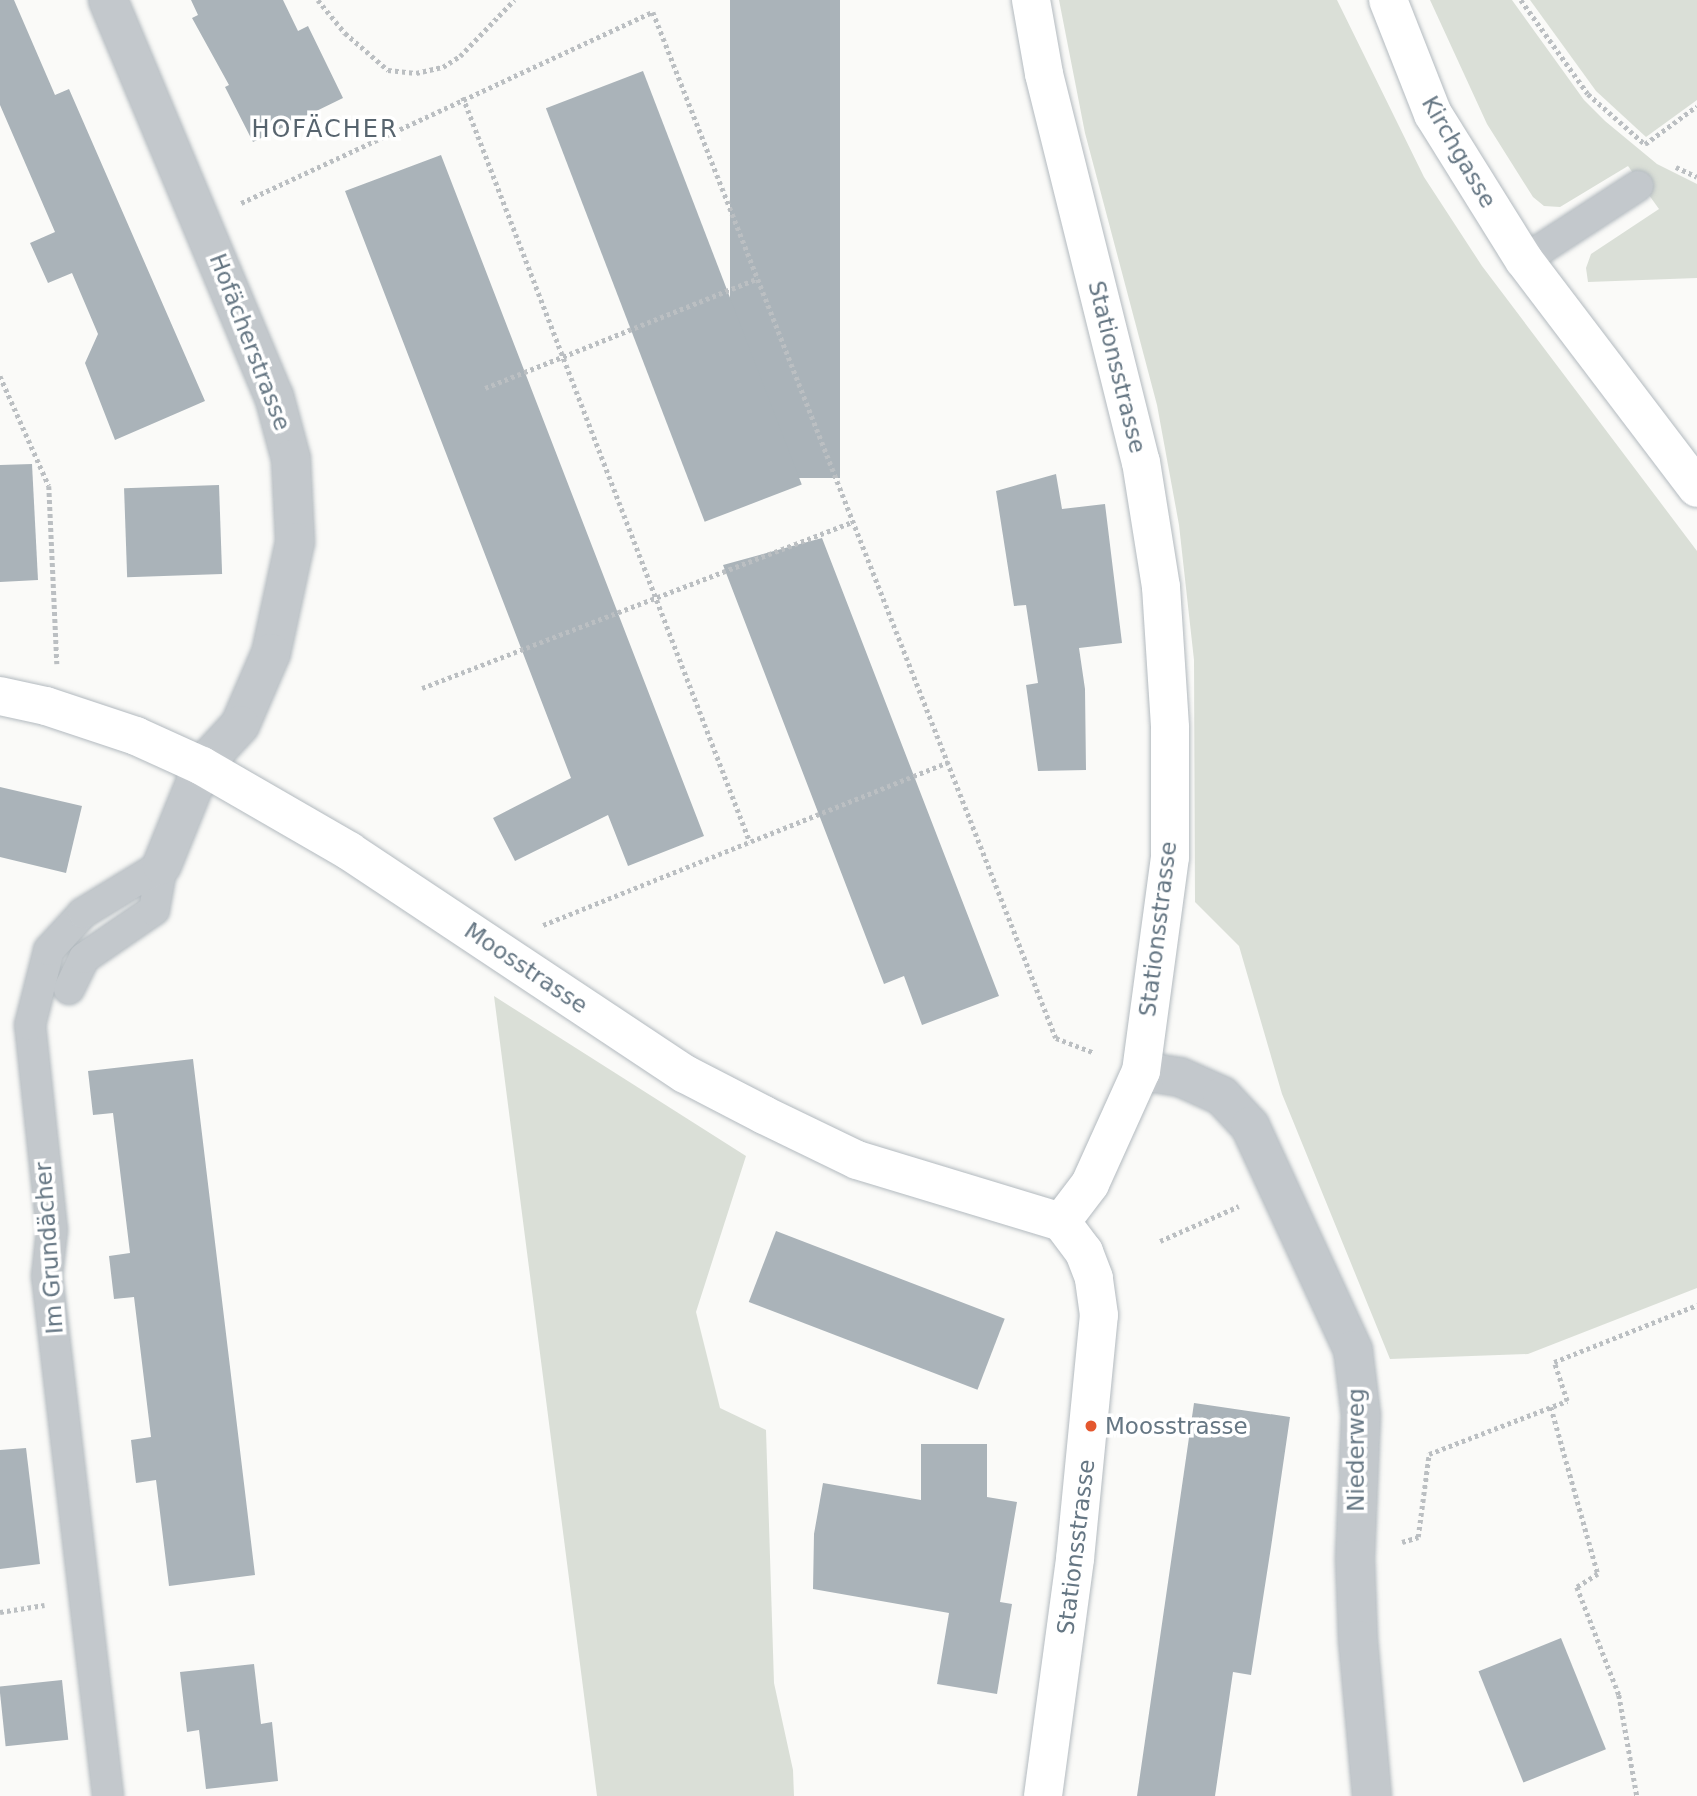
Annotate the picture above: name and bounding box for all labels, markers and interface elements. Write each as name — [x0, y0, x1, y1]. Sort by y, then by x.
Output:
street label: Kirchgasse — [1416, 91, 1502, 213]
district label: HOFÄCHER — [252, 116, 398, 144]
street label: Hofächerstrasse — [204, 250, 296, 434]
street label: Stationsstrasse — [1082, 278, 1152, 456]
street label: Stationsstrasse — [1134, 840, 1182, 1018]
street label: Moosstrasse — [459, 917, 593, 1019]
street label: Im Grundächer — [29, 1161, 69, 1335]
street label: Niederweg — [1342, 1388, 1370, 1512]
place label: Moosstrasse — [1105, 1412, 1248, 1440]
marker: Moosstrasse — [1083, 1418, 1099, 1434]
street label: Stationsstrasse — [1052, 1458, 1100, 1636]

